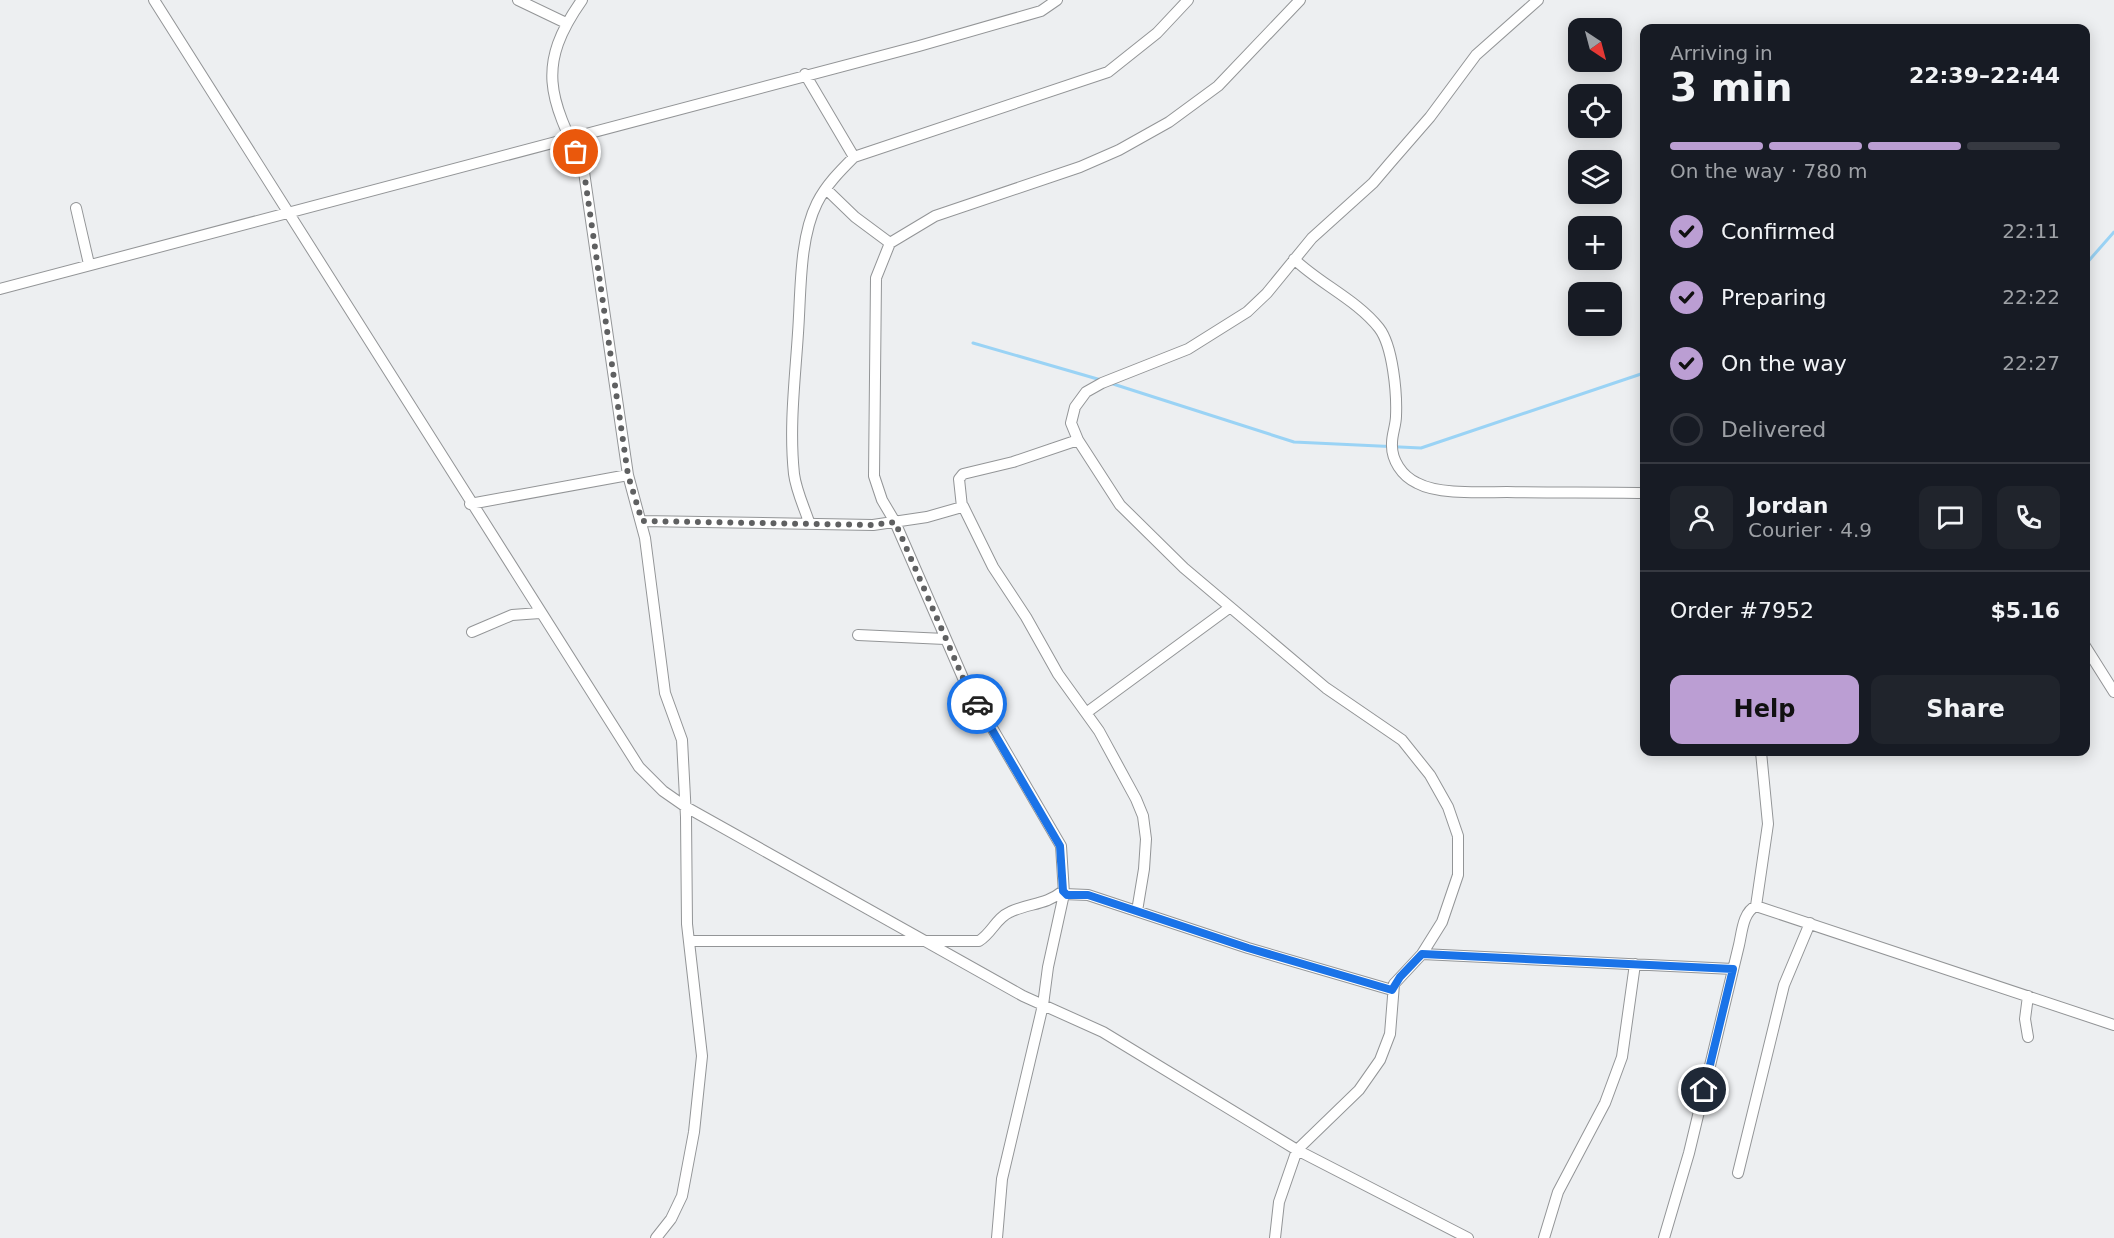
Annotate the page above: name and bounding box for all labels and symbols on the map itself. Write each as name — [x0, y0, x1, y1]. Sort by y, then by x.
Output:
north arrow — [1568, 18, 1622, 72]
pin — [550, 126, 601, 177]
courier — [947, 674, 1007, 734]
pin — [1678, 1064, 1729, 1115]

